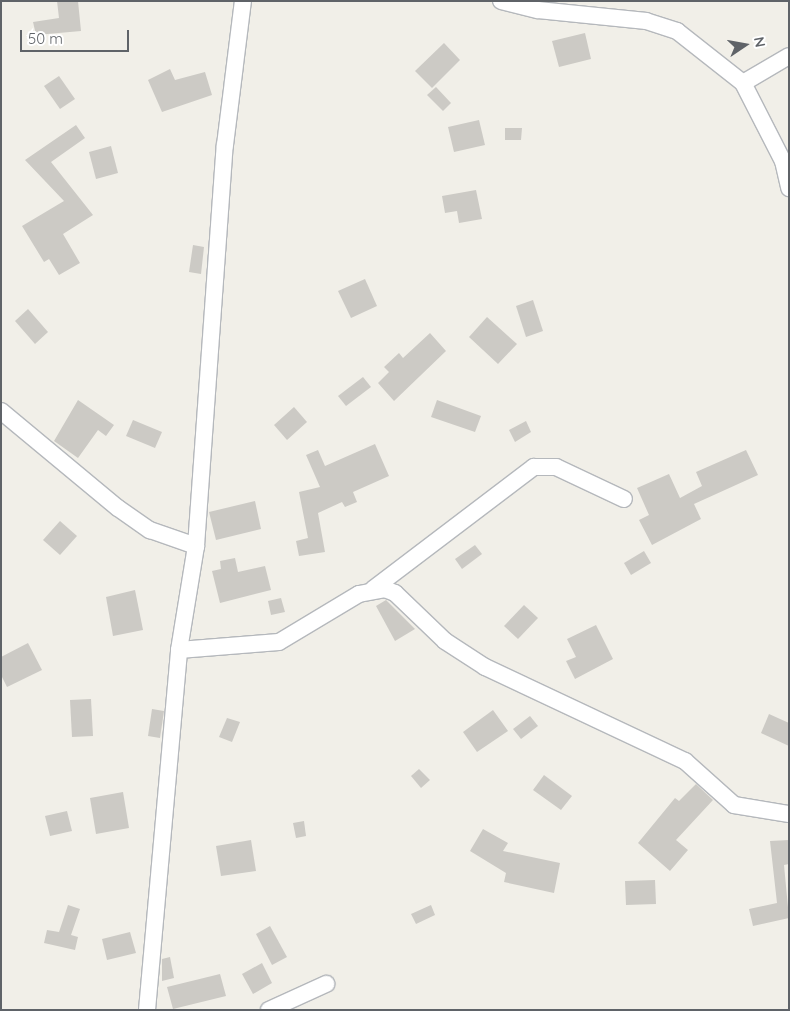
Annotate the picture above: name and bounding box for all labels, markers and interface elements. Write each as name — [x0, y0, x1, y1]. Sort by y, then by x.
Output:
scale bar — [22, 20, 131, 52]
north arrow — [720, 20, 770, 70]
text: 50 m — [28, 29, 63, 48]
text: N — [750, 35, 770, 49]

